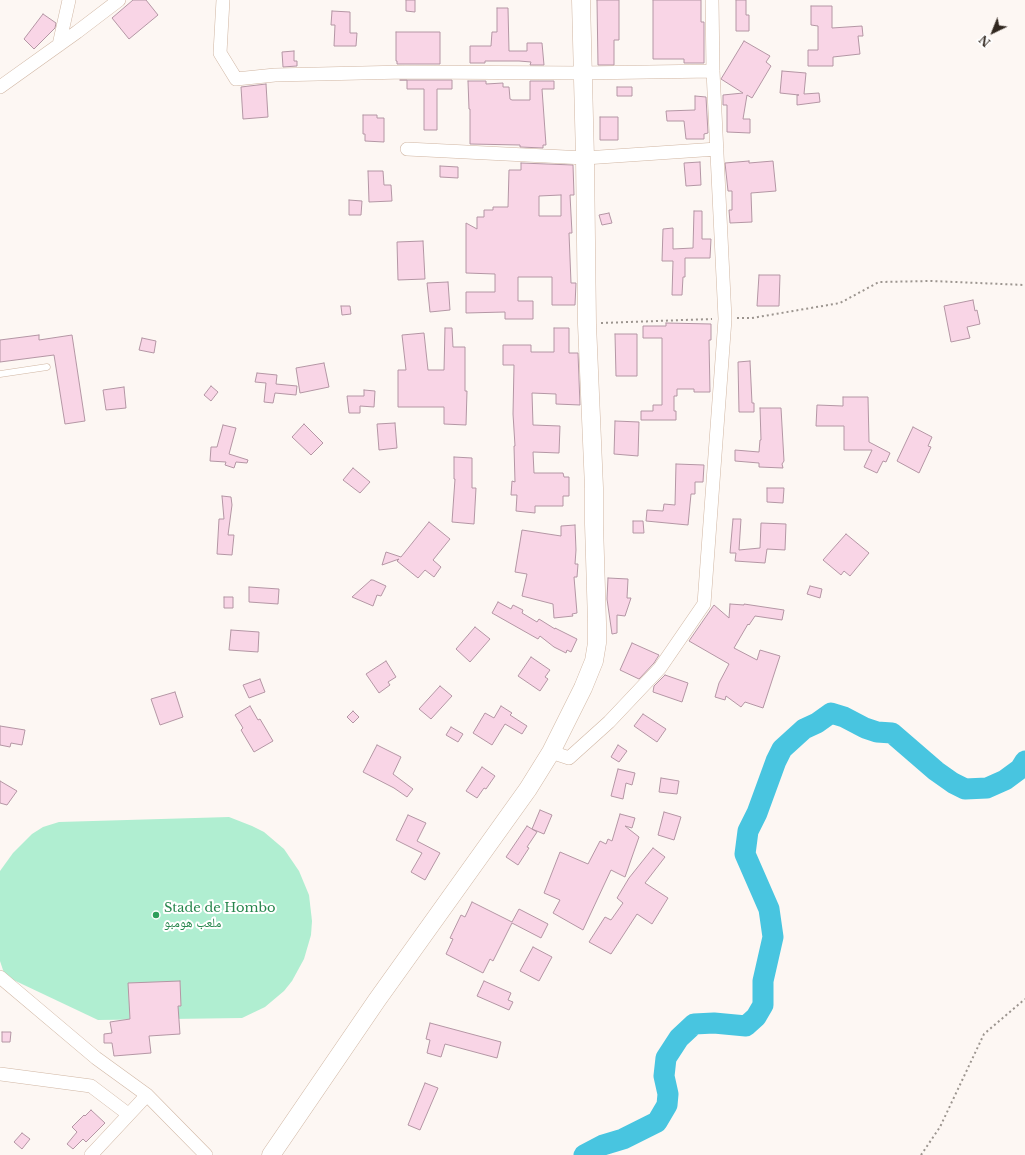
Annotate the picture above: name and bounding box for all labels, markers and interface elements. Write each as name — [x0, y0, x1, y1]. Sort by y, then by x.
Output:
north arrow — [973, 12, 1013, 52]
text: N — [976, 32, 993, 49]
place label: Stade de Hombo ملعب هومبو — [164, 900, 275, 931]
marker: Stade de Hombo ملعب هومبو — [151, 910, 161, 920]

